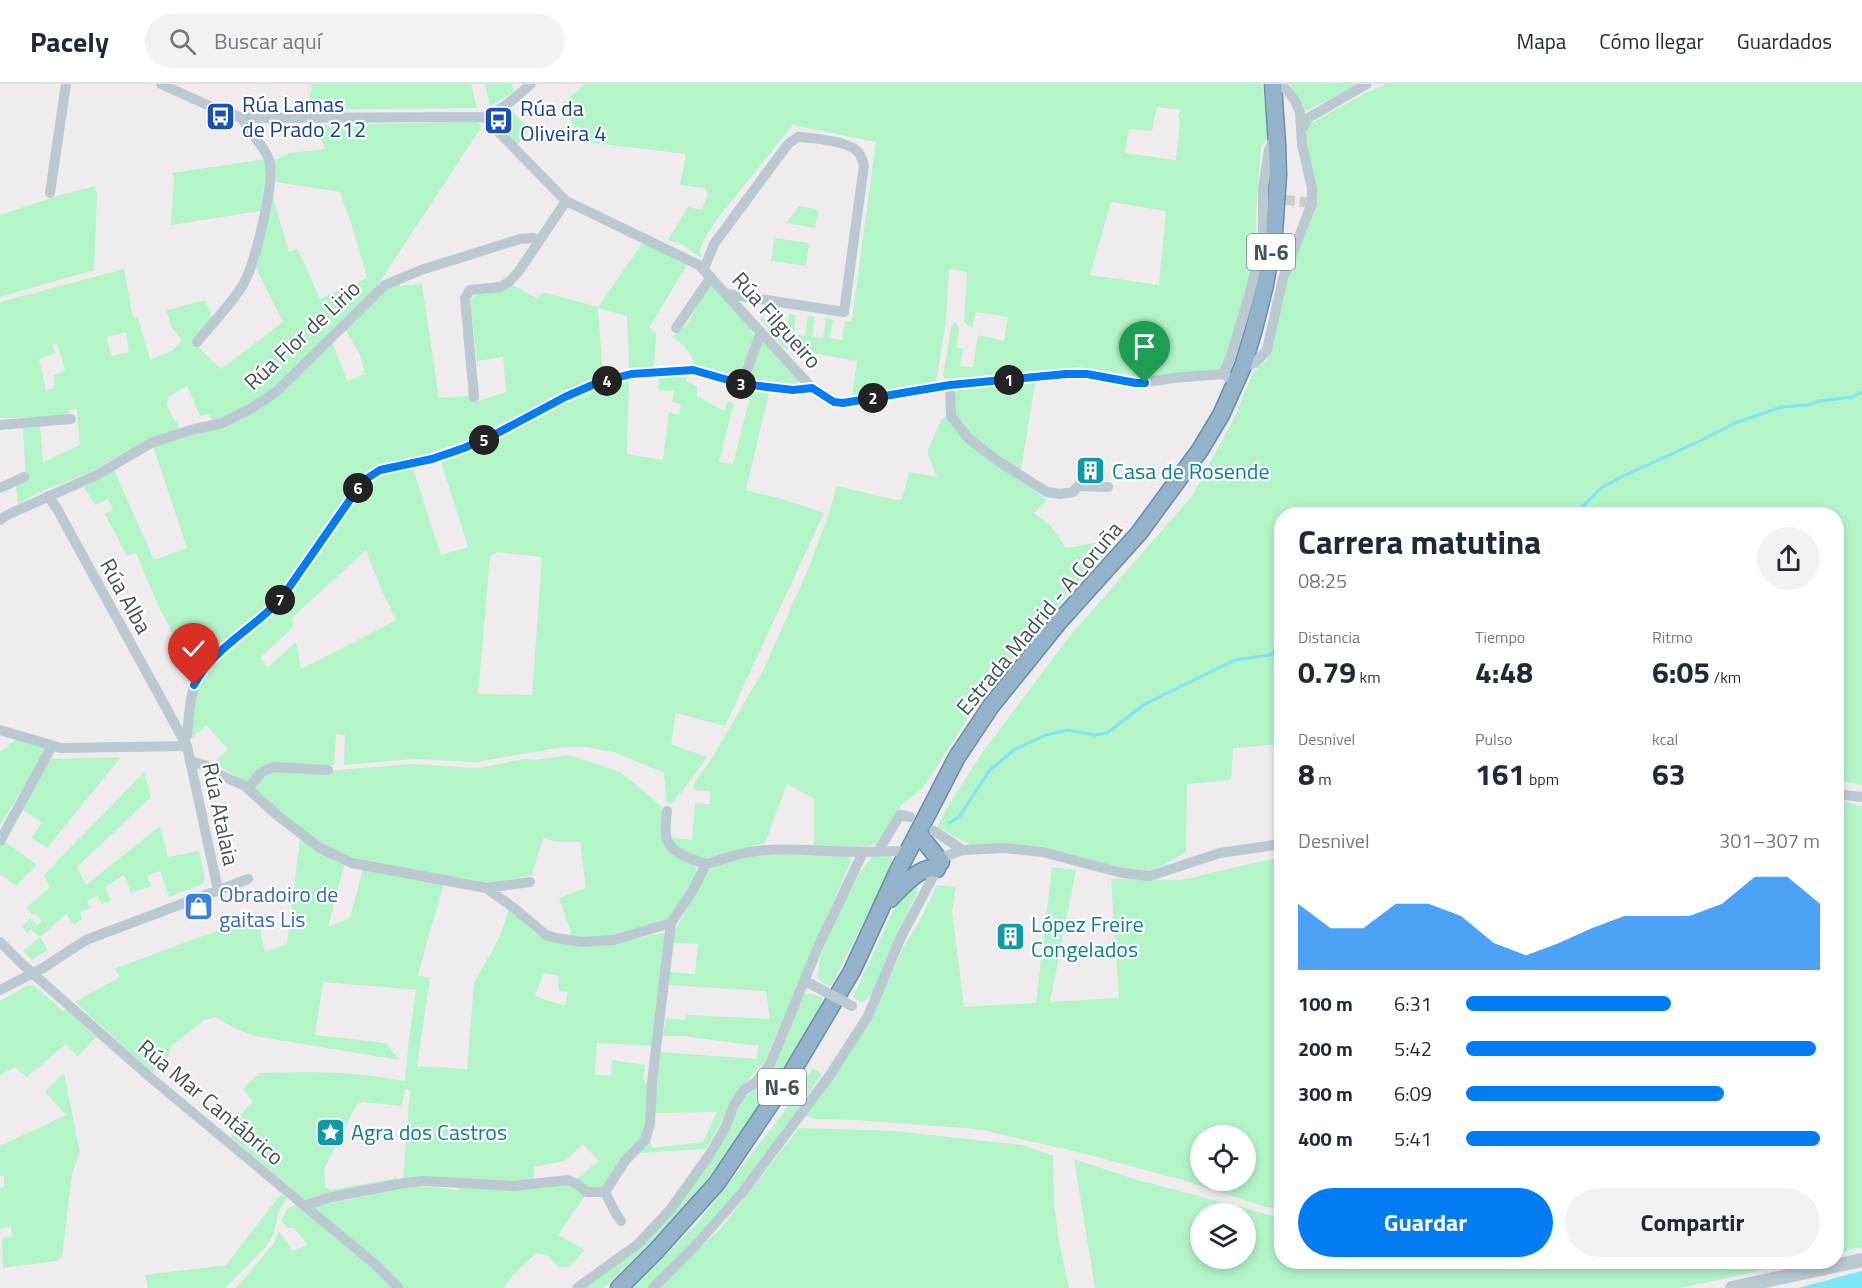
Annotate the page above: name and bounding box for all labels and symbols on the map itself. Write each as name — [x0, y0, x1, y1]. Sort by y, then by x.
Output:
place label: Rúa Lamas de Prado 212 — [242, 87, 366, 146]
place label: Rúa da Oliveira 4 — [520, 91, 607, 150]
bus stop icon: Rúa Lamas de Prado 212 — [205, 101, 237, 133]
bus stop icon: Rúa da Oliveira 4 — [483, 105, 515, 137]
road number: N-6 — [1247, 234, 1295, 270]
street label: Rúa Filgueiro — [724, 264, 830, 376]
street label: Rúa Flor de Lirio — [236, 272, 368, 398]
pin — [1119, 321, 1170, 383]
pin: 1 — [994, 365, 1024, 395]
pin: 4 — [592, 366, 622, 396]
pin: 3 — [726, 369, 756, 399]
pin: 2 — [858, 383, 888, 413]
pin: 5 — [469, 425, 499, 455]
place label: Casa de Rosende — [1112, 454, 1270, 488]
building icon: Casa de Rosende — [1075, 455, 1107, 487]
pin: 6 — [343, 473, 373, 503]
street label: Estrada Madrid - A Coruña — [947, 514, 1131, 722]
street label: Rúa Alba — [91, 552, 161, 640]
pin: 7 — [265, 585, 295, 615]
pin — [168, 623, 219, 685]
street label: Rúa Atalaia — [194, 759, 248, 869]
place label: Obradoiro de gaitas Lis — [219, 877, 338, 936]
shop icon: Obradoiro de gaitas Lis — [182, 891, 214, 923]
place label: López Freire Congelados — [1031, 907, 1144, 966]
building icon: López Freire Congelados — [994, 921, 1026, 953]
street label: Rúa Mar Cantábrico — [131, 1031, 291, 1173]
road number: N-6 — [758, 1069, 806, 1105]
place label: Agra dos Castros — [351, 1115, 507, 1149]
place icon: Agra dos Castros — [314, 1116, 346, 1148]

